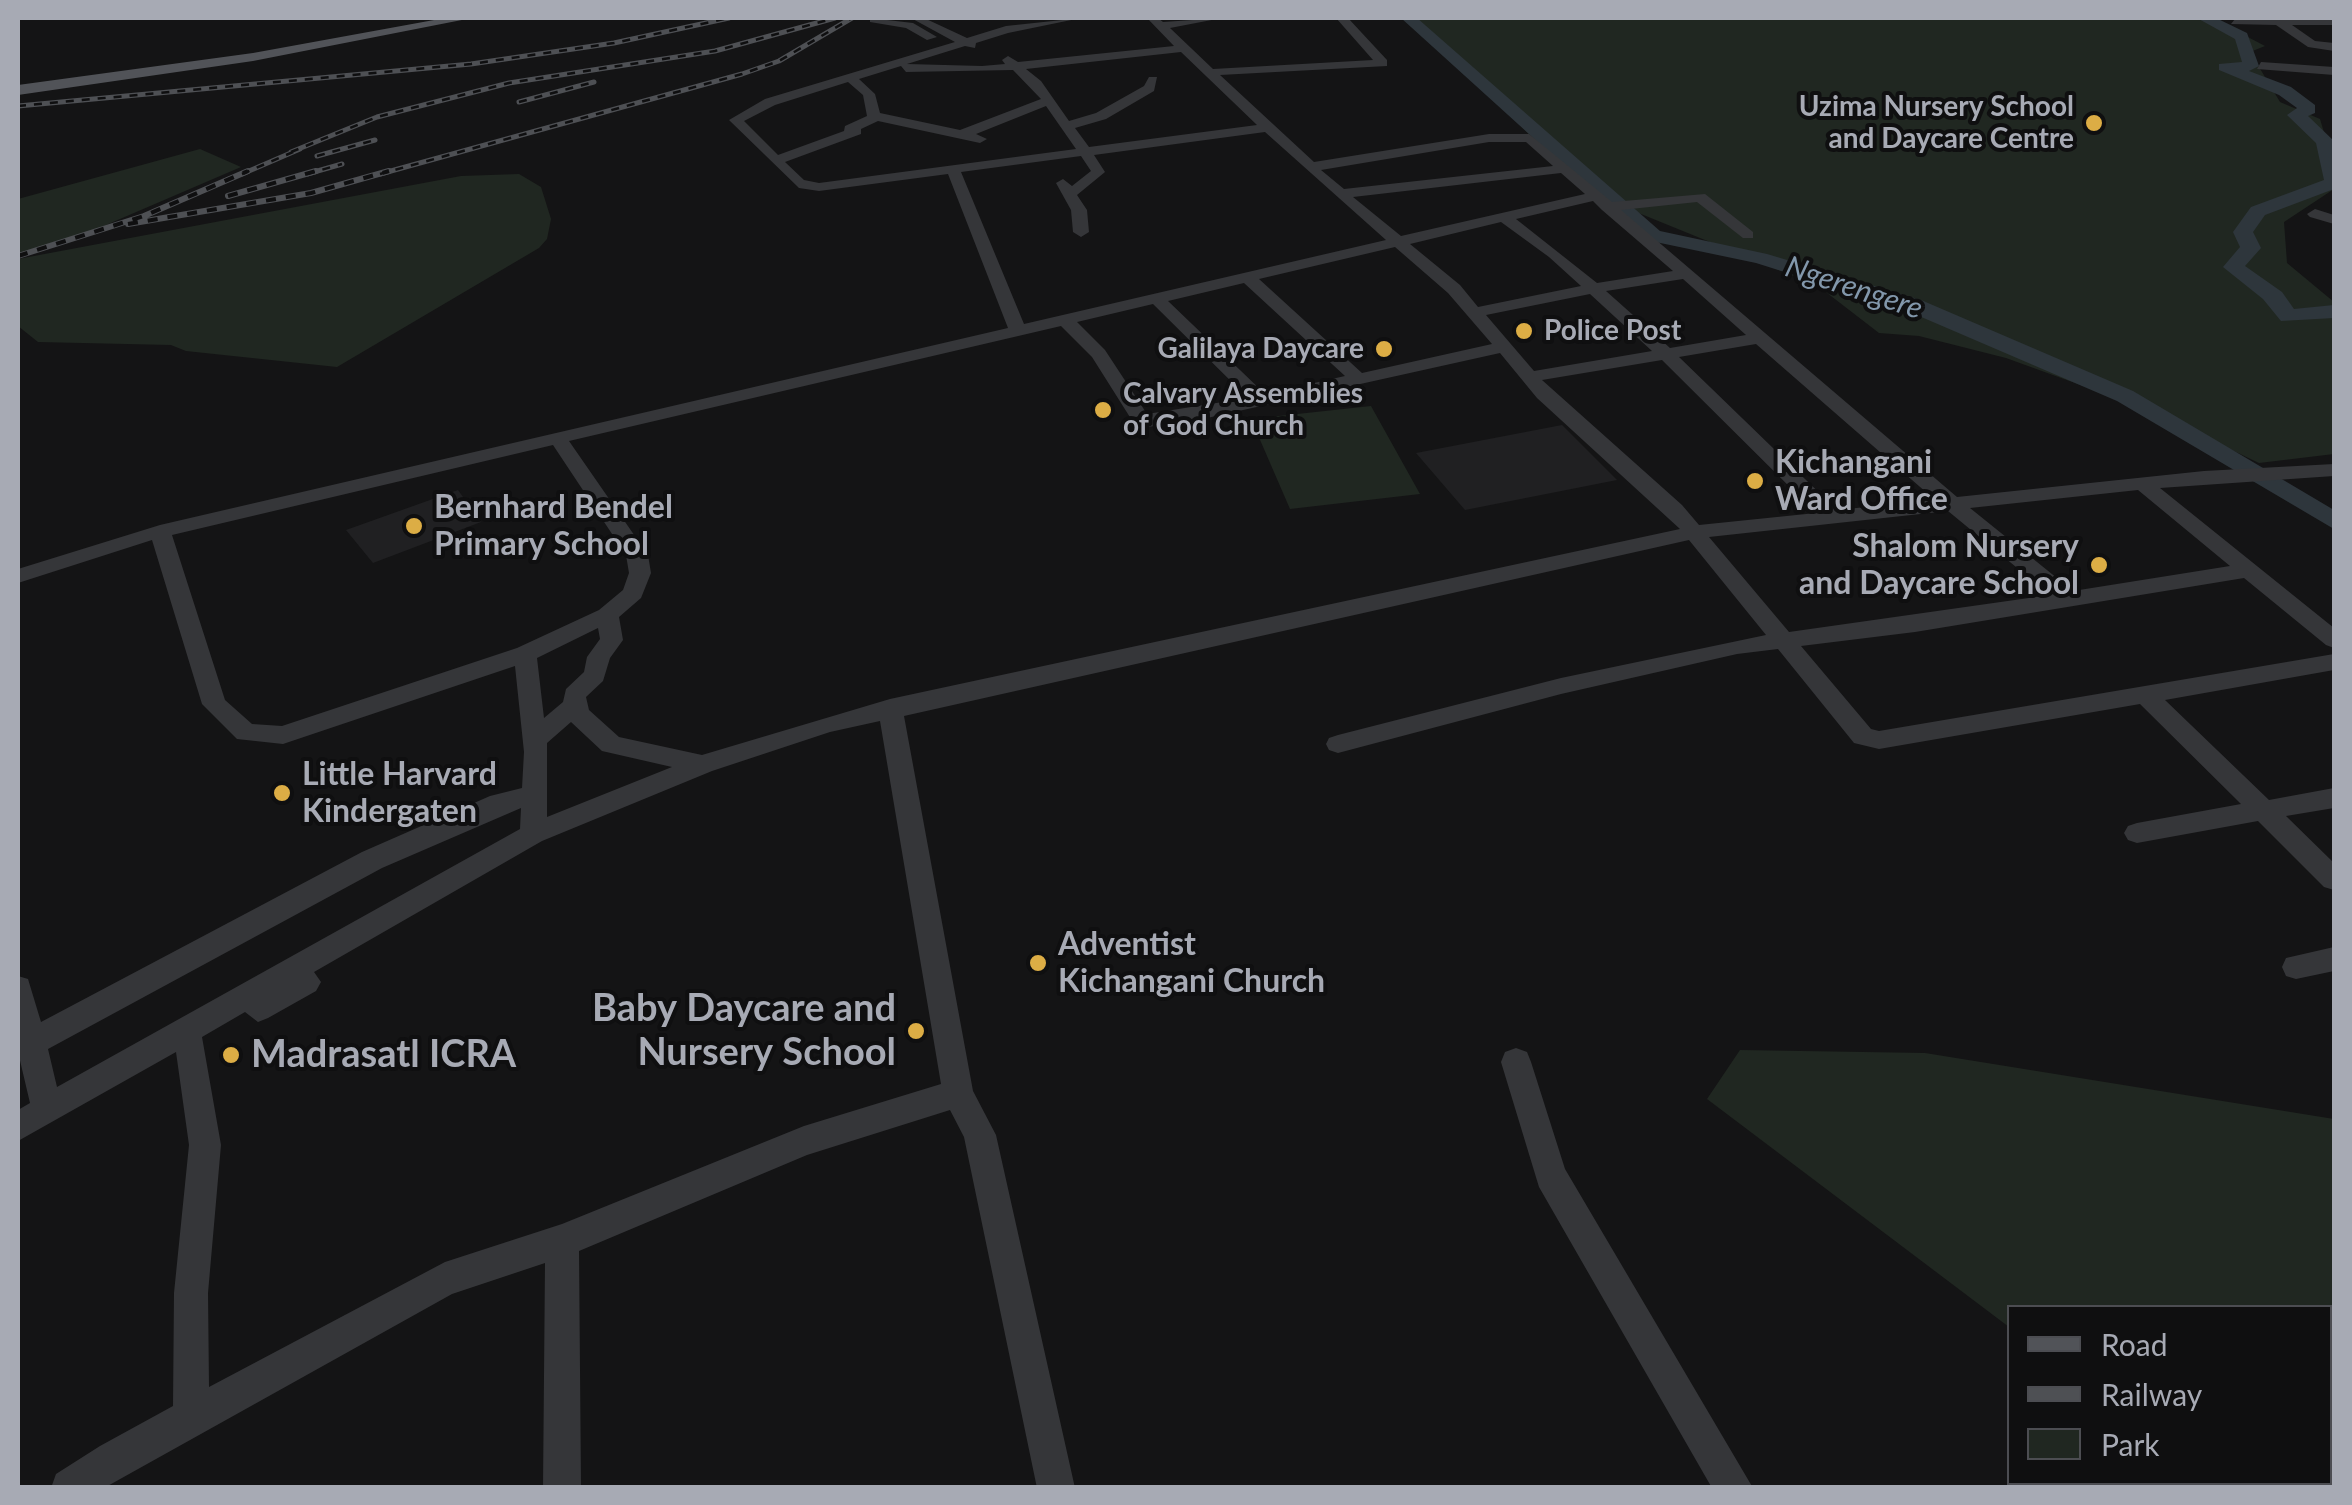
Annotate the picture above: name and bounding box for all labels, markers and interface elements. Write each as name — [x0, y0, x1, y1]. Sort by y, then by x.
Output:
place label: Uzima Nursery School and Daycare Centre — [1799, 90, 2074, 156]
marker: Uzima Nursery School and Daycare Centre — [2083, 112, 2105, 134]
water label: Ngerengere — [1781, 249, 1927, 327]
place label: Police Post — [1544, 314, 1681, 348]
marker: Police Post — [1513, 320, 1535, 342]
place label: Galilaya Daycare — [1157, 332, 1364, 366]
marker: Galilaya Daycare — [1373, 338, 1395, 360]
place label: Calvary Assemblies of God Church — [1123, 377, 1363, 443]
marker: Calvary Assemblies of God Church — [1092, 399, 1114, 421]
place label: Kichangani Ward Office — [1775, 444, 1948, 519]
marker: Kichangani Ward Office — [1744, 470, 1766, 492]
place label: Bernhard Bendel Primary School — [434, 489, 673, 564]
marker: Bernhard Bendel Primary School — [403, 515, 425, 537]
place label: Shalom Nursery and Daycare School — [1799, 528, 2079, 603]
marker: Shalom Nursery and Daycare School — [2088, 554, 2110, 576]
place label: Little Harvard Kindergaten — [302, 756, 497, 831]
marker: Little Harvard Kindergaten — [271, 782, 293, 804]
place label: Adventist Kichangani Church — [1058, 926, 1325, 1001]
marker: Adventist Kichangani Church — [1027, 952, 1049, 974]
place label: Baby Daycare and Nursery School — [592, 986, 896, 1076]
marker: Baby Daycare and Nursery School — [905, 1020, 927, 1042]
place label: Madrasatl ICRA — [251, 1032, 516, 1078]
marker: Madrasatl ICRA — [220, 1044, 242, 1066]
legend — [2007, 1305, 2332, 1485]
text: Road — [2101, 1326, 2168, 1362]
text: Railway — [2101, 1376, 2202, 1412]
text: Park — [2101, 1426, 2160, 1462]

